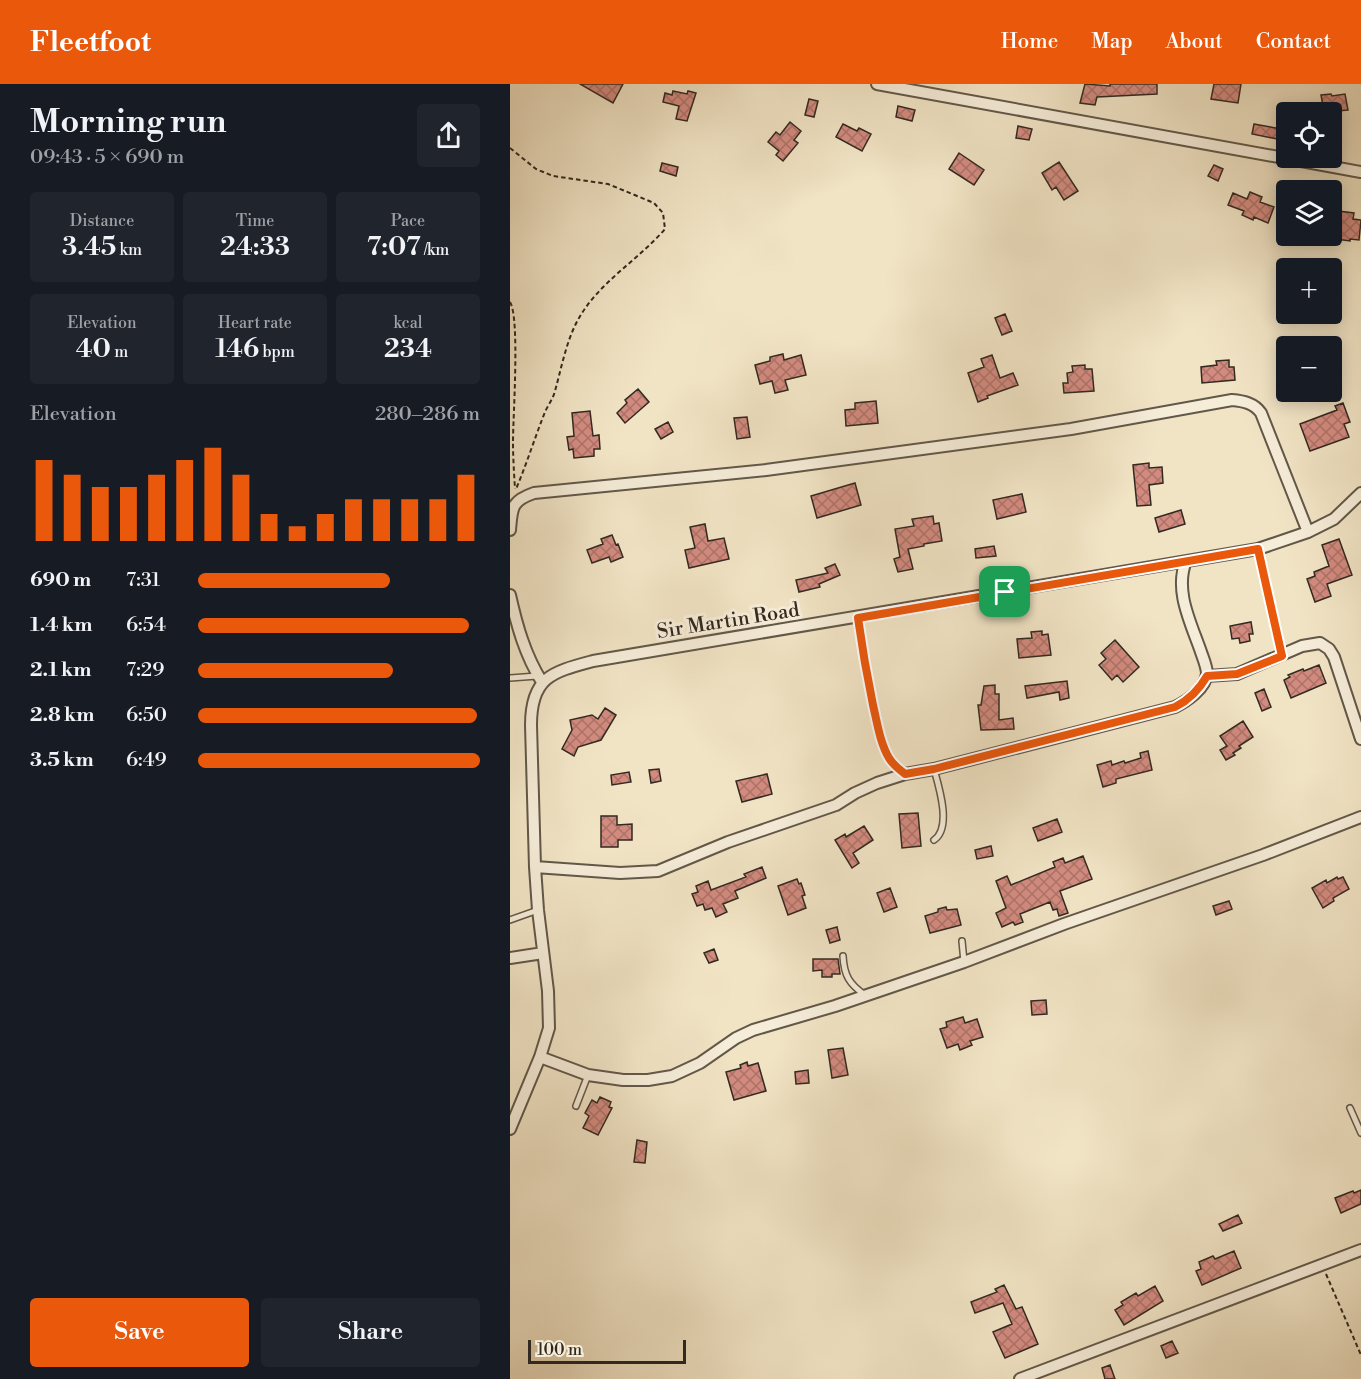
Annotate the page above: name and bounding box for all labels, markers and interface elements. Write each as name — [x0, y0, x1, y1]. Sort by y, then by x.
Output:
text: Fleetfoot — [30, 25, 151, 60]
text: Home — [1001, 29, 1058, 55]
text: Map — [1091, 29, 1133, 55]
text: About — [1166, 29, 1223, 55]
text: Contact — [1256, 29, 1331, 55]
text: Morning run — [30, 102, 227, 143]
map controls — [1276, 102, 1342, 402]
button: locate — [1276, 102, 1342, 168]
button: share — [417, 104, 480, 167]
text: 09:43 · 5 × 690 m — [30, 145, 184, 170]
button: layers — [1276, 180, 1342, 246]
text: Distance — [70, 211, 134, 231]
text: Time — [236, 211, 274, 231]
text: Pace — [391, 211, 425, 231]
text: 3.45 — [62, 231, 116, 263]
text: 24:33 — [220, 231, 290, 263]
text: 7:07 — [367, 231, 421, 263]
text: km — [116, 240, 142, 260]
text: /km — [421, 240, 449, 260]
button: + — [1276, 258, 1342, 324]
text: Elevation — [67, 313, 137, 333]
text: Heart rate — [218, 313, 292, 333]
text: kcal — [393, 313, 423, 333]
text: 40 — [76, 333, 111, 365]
text: 146 — [215, 333, 259, 365]
text: 234 — [384, 333, 432, 365]
button: − — [1276, 336, 1342, 402]
text: m — [111, 342, 128, 362]
text: bpm — [259, 342, 295, 362]
text: Elevation — [30, 402, 117, 427]
text: 280–286 m — [375, 402, 480, 427]
pin — [979, 566, 1030, 617]
text: 690 m — [30, 568, 91, 593]
text: 7:31 — [126, 568, 160, 593]
icon: arrive — [988, 575, 1021, 608]
street label: Sir Martin Road — [655, 598, 802, 645]
text: 1.4 km — [30, 613, 92, 638]
text: 6:54 — [126, 613, 166, 638]
text: 2.1 km — [30, 658, 92, 683]
text: 7:29 — [126, 658, 164, 683]
text: 2.8 km — [30, 703, 94, 728]
text: 6:50 — [126, 703, 167, 728]
text: 3.5 km — [30, 748, 94, 773]
text: 6:49 — [126, 748, 167, 773]
button: Save — [30, 1298, 249, 1367]
button: Share — [261, 1298, 480, 1367]
scale bar — [528, 1337, 686, 1364]
text: 100 m — [537, 1340, 582, 1360]

